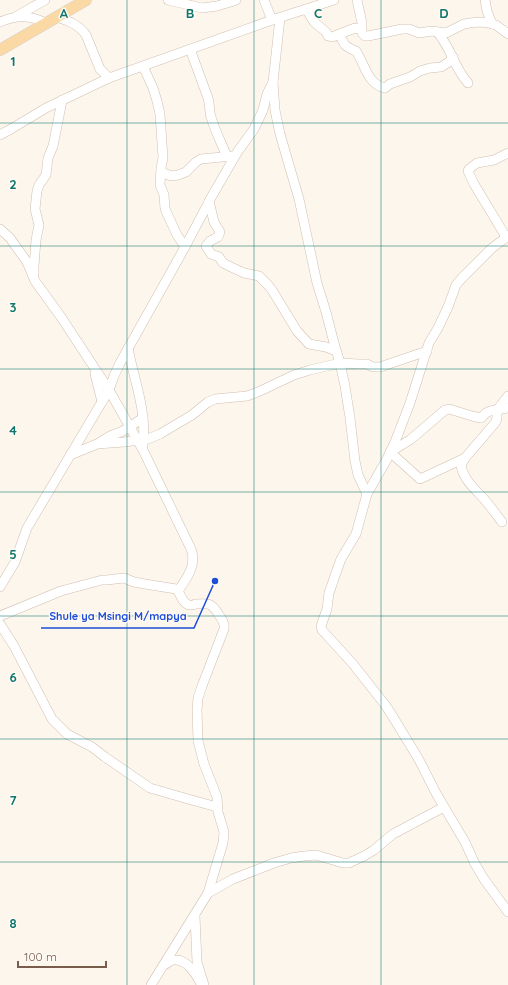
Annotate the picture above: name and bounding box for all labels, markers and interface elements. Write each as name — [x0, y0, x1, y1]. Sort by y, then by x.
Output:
text: A — [60, 5, 69, 21]
text: B — [186, 5, 194, 21]
text: C — [314, 5, 322, 21]
text: D — [439, 5, 449, 21]
text: 1 — [10, 53, 16, 69]
text: 2 — [9, 176, 17, 192]
text: 3 — [10, 299, 17, 315]
text: 4 — [9, 422, 17, 438]
text: 5 — [9, 546, 17, 562]
callout: Shule ya Msingi M/mapya — [41, 605, 194, 628]
text: Shule ya Msingi M/mapya — [49, 609, 187, 623]
text: 6 — [9, 669, 17, 685]
text: 7 — [9, 792, 17, 808]
text: 8 — [9, 915, 17, 931]
scale bar — [18, 943, 106, 969]
text: 100 m — [24, 949, 57, 964]

